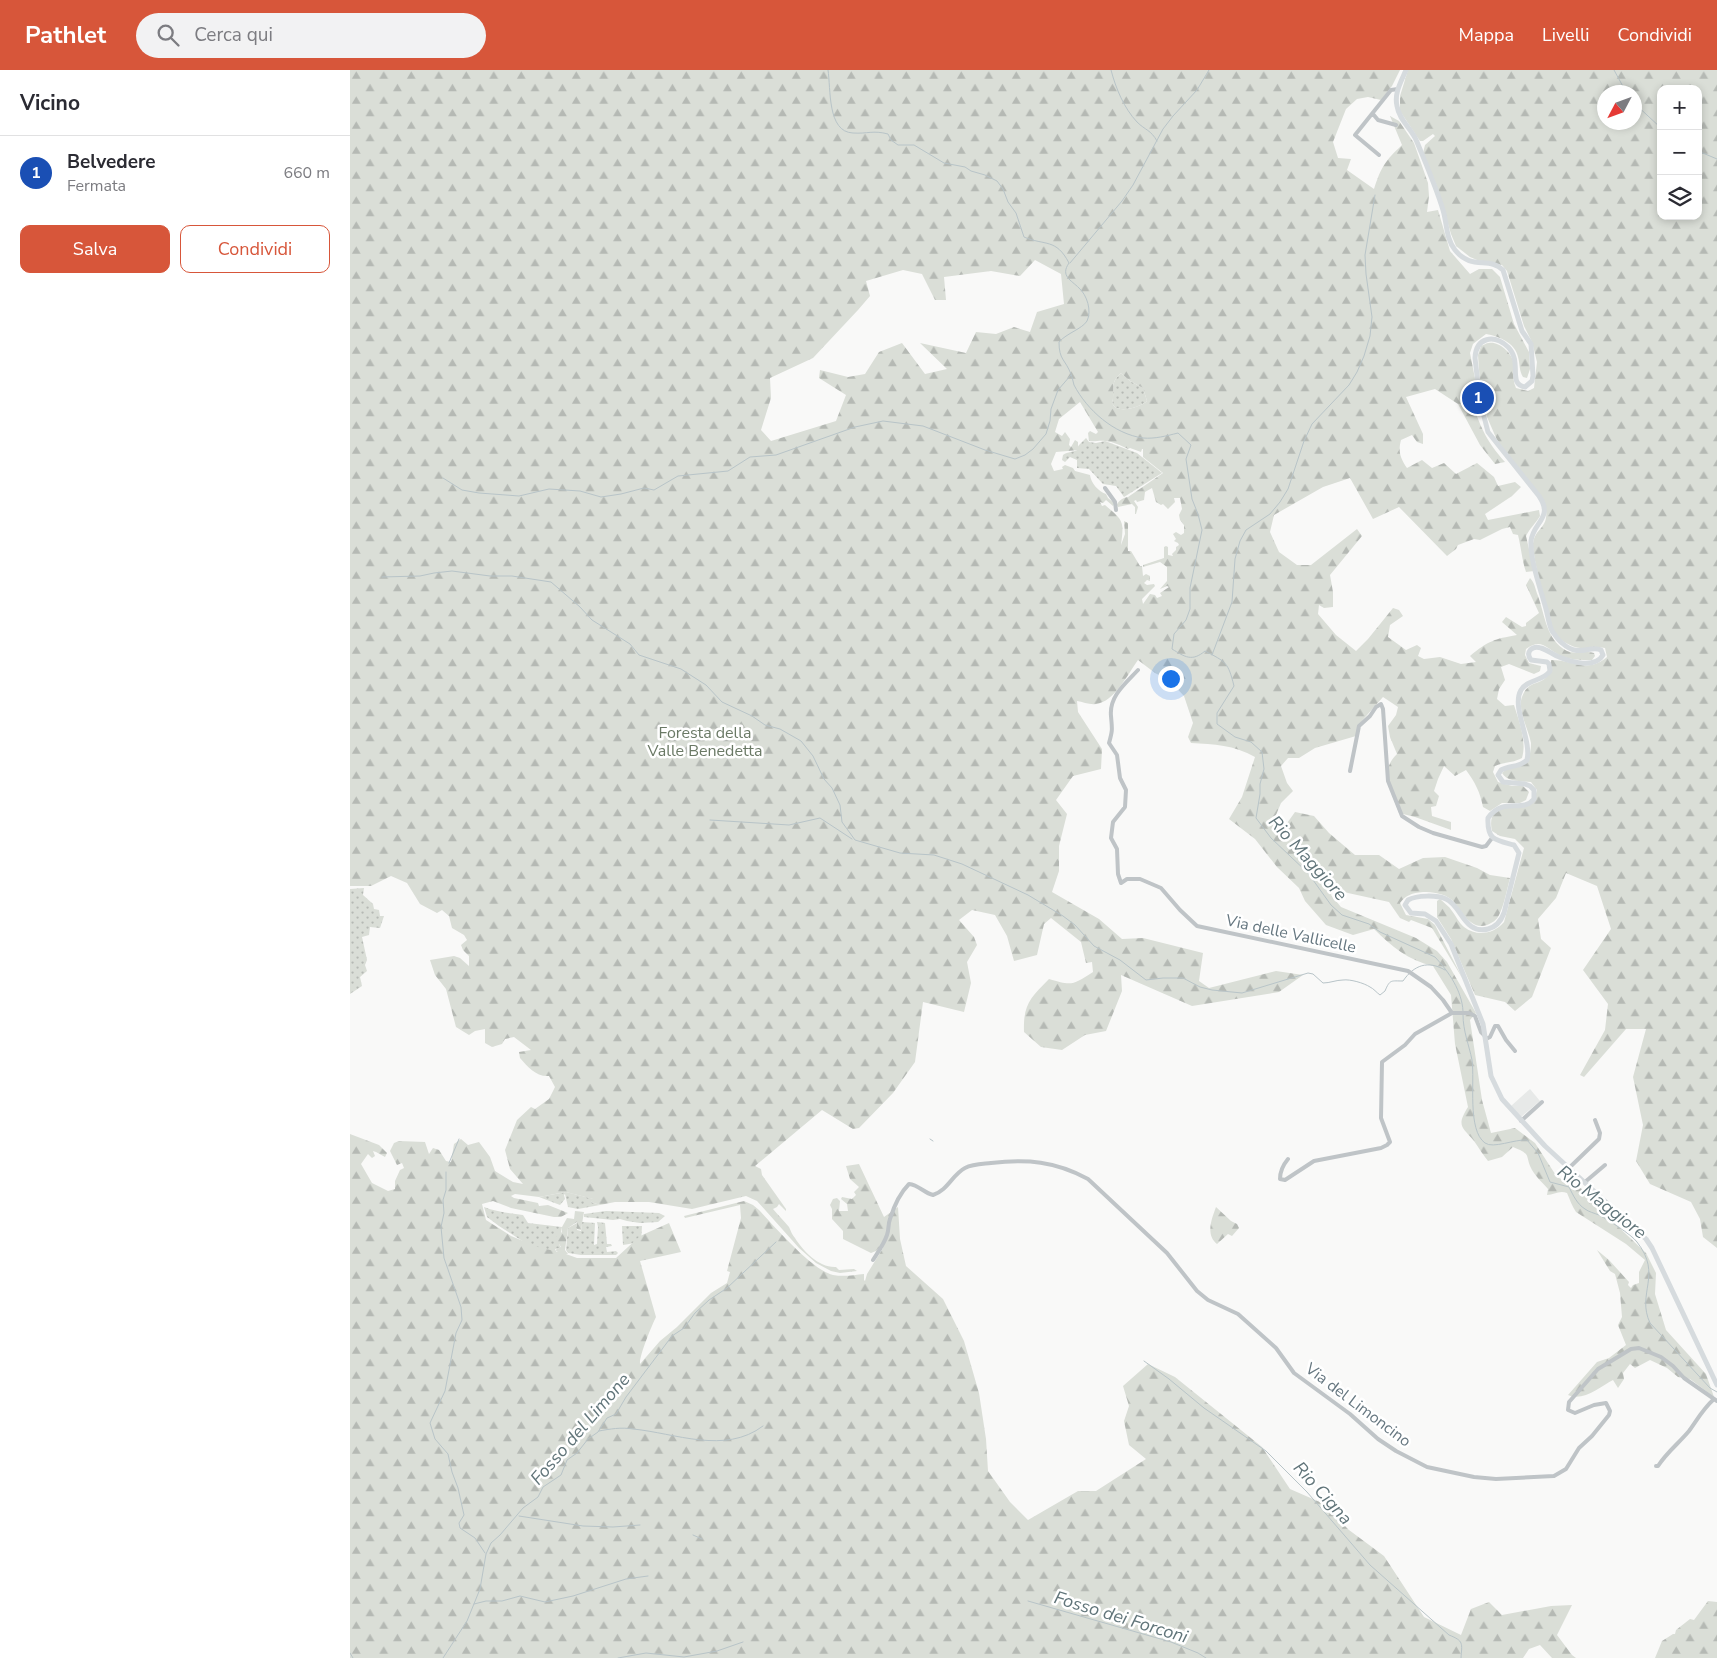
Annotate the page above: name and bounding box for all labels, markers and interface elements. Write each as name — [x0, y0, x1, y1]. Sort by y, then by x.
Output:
search box — [136, 13, 486, 58]
text: Pathlet — [25, 19, 106, 51]
icon: search — [154, 21, 182, 49]
text: Cerca qui — [194, 22, 273, 48]
text: Mappa — [1459, 23, 1514, 47]
text: Livelli — [1542, 23, 1589, 47]
text: Condividi — [1617, 23, 1692, 47]
north arrow — [1597, 85, 1642, 130]
map controls — [1657, 85, 1702, 220]
button: + — [1657, 85, 1702, 130]
text: Vicino — [20, 89, 80, 117]
button: − — [1657, 130, 1702, 175]
text: Belvedere — [67, 149, 156, 175]
text: 1 — [31, 162, 41, 184]
text: 660 m — [283, 162, 330, 184]
text: Fermata — [67, 175, 126, 197]
button: layers — [1657, 175, 1702, 220]
button: Salva — [20, 225, 170, 273]
button: Condividi — [180, 225, 330, 273]
pin: 1 — [1462, 379, 1494, 417]
your location — [1158, 666, 1184, 692]
park label: Foresta della Valle Benedetta — [647, 722, 762, 762]
water label: Rio Maggiore — [1263, 810, 1353, 906]
street label: Via delle Vallicelle — [1223, 909, 1358, 959]
water label: Rio Maggiore — [1552, 1160, 1652, 1245]
street label: Via del Limoncino — [1300, 1357, 1415, 1452]
water label: Fosso del Limone — [525, 1368, 635, 1490]
water label: Rio Cigna — [1288, 1456, 1358, 1530]
water label: Fosso dei Forconi — [1051, 1585, 1192, 1649]

